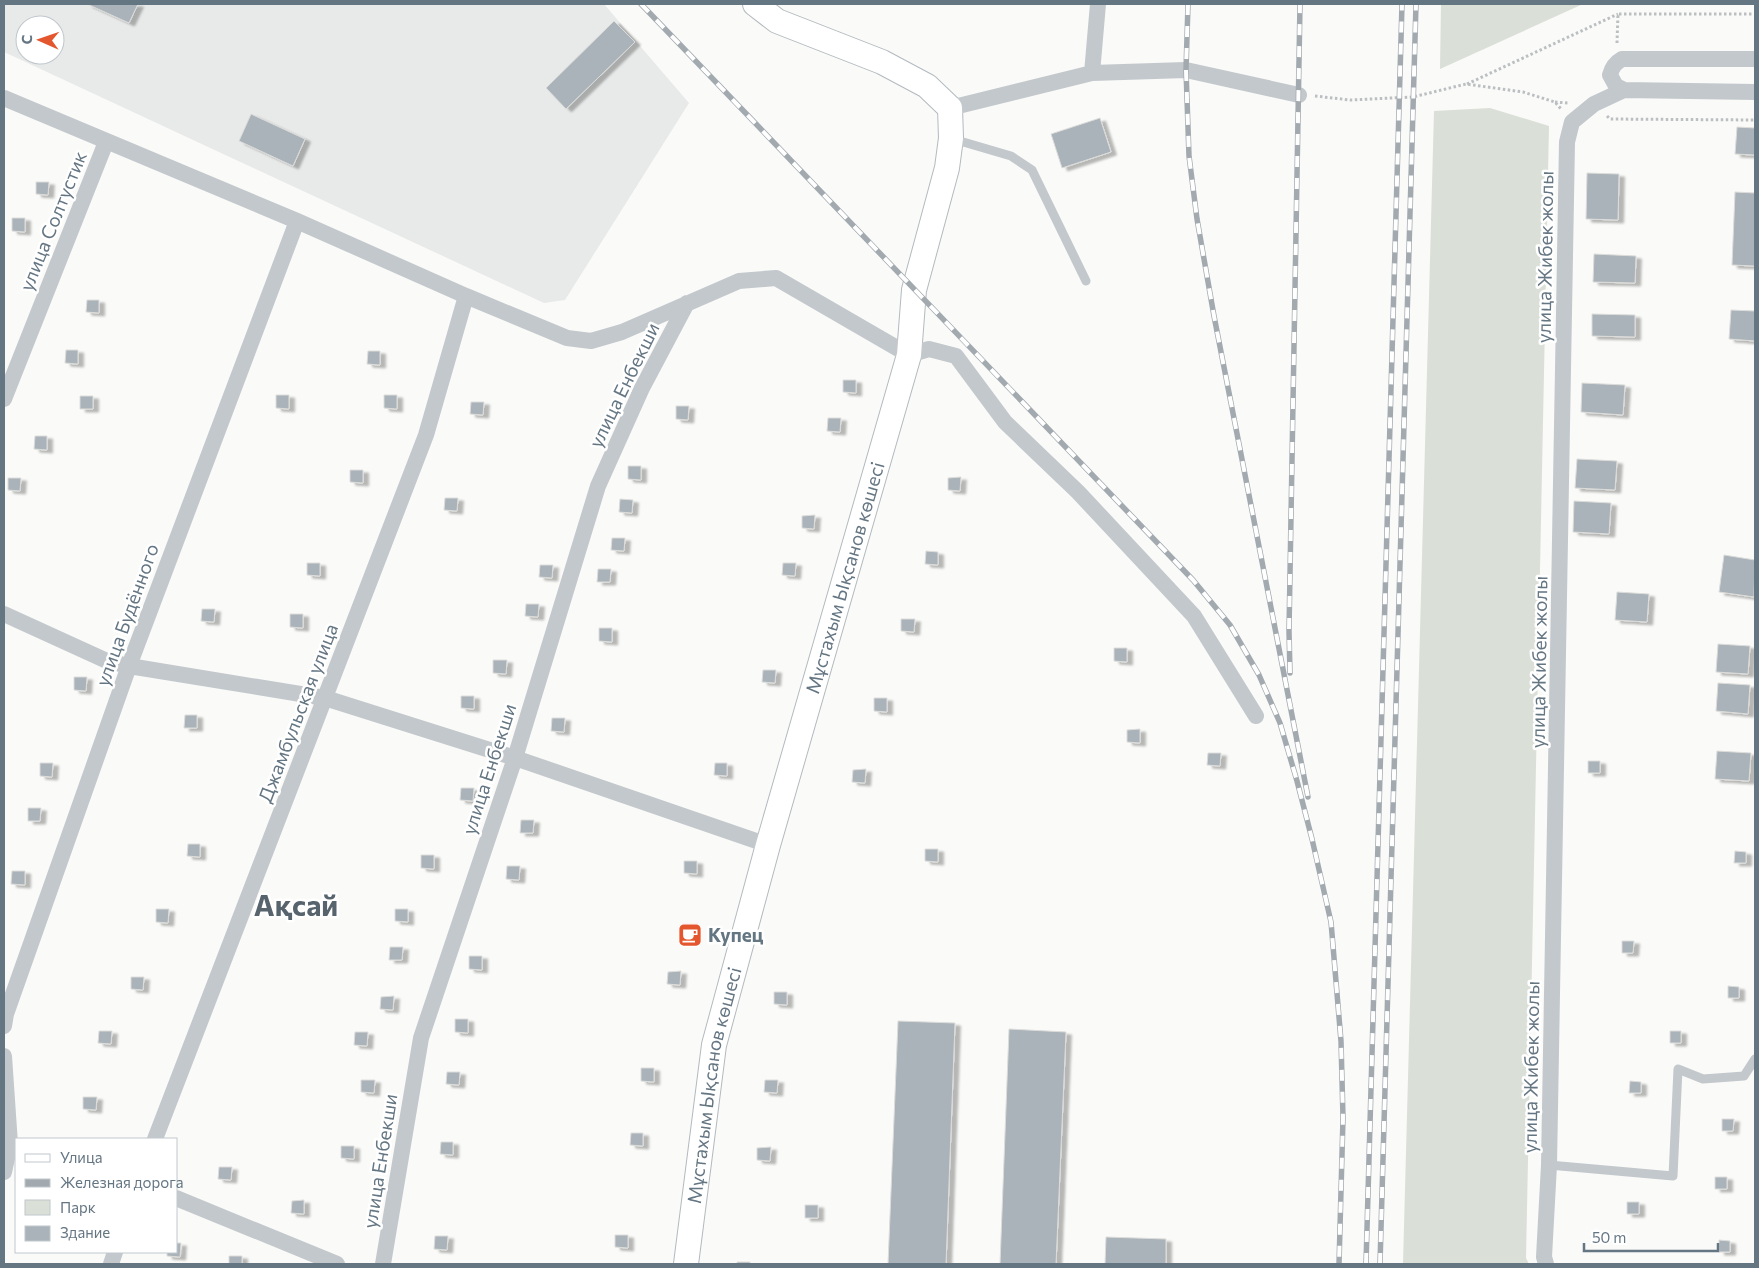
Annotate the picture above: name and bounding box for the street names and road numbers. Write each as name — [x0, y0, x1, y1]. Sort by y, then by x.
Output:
street label: улица Солтустик — [14, 148, 91, 294]
street label: улица Жибек жолы — [1532, 171, 1557, 343]
street label: улица Енбекши — [583, 319, 664, 451]
street label: Мұстахым Ықсанов көшесі — [800, 459, 889, 696]
street label: улица Будённого — [90, 540, 163, 689]
street label: улица Жибек жолы — [1526, 576, 1551, 748]
street label: Джамбульская улица — [253, 620, 342, 805]
street label: улица Енбекши — [457, 701, 520, 837]
street label: Мұстахым Ықсанов көшесі — [682, 964, 746, 1205]
street label: улица Жибек жолы — [1518, 981, 1543, 1153]
street label: улица Енбекши — [358, 1092, 402, 1230]

